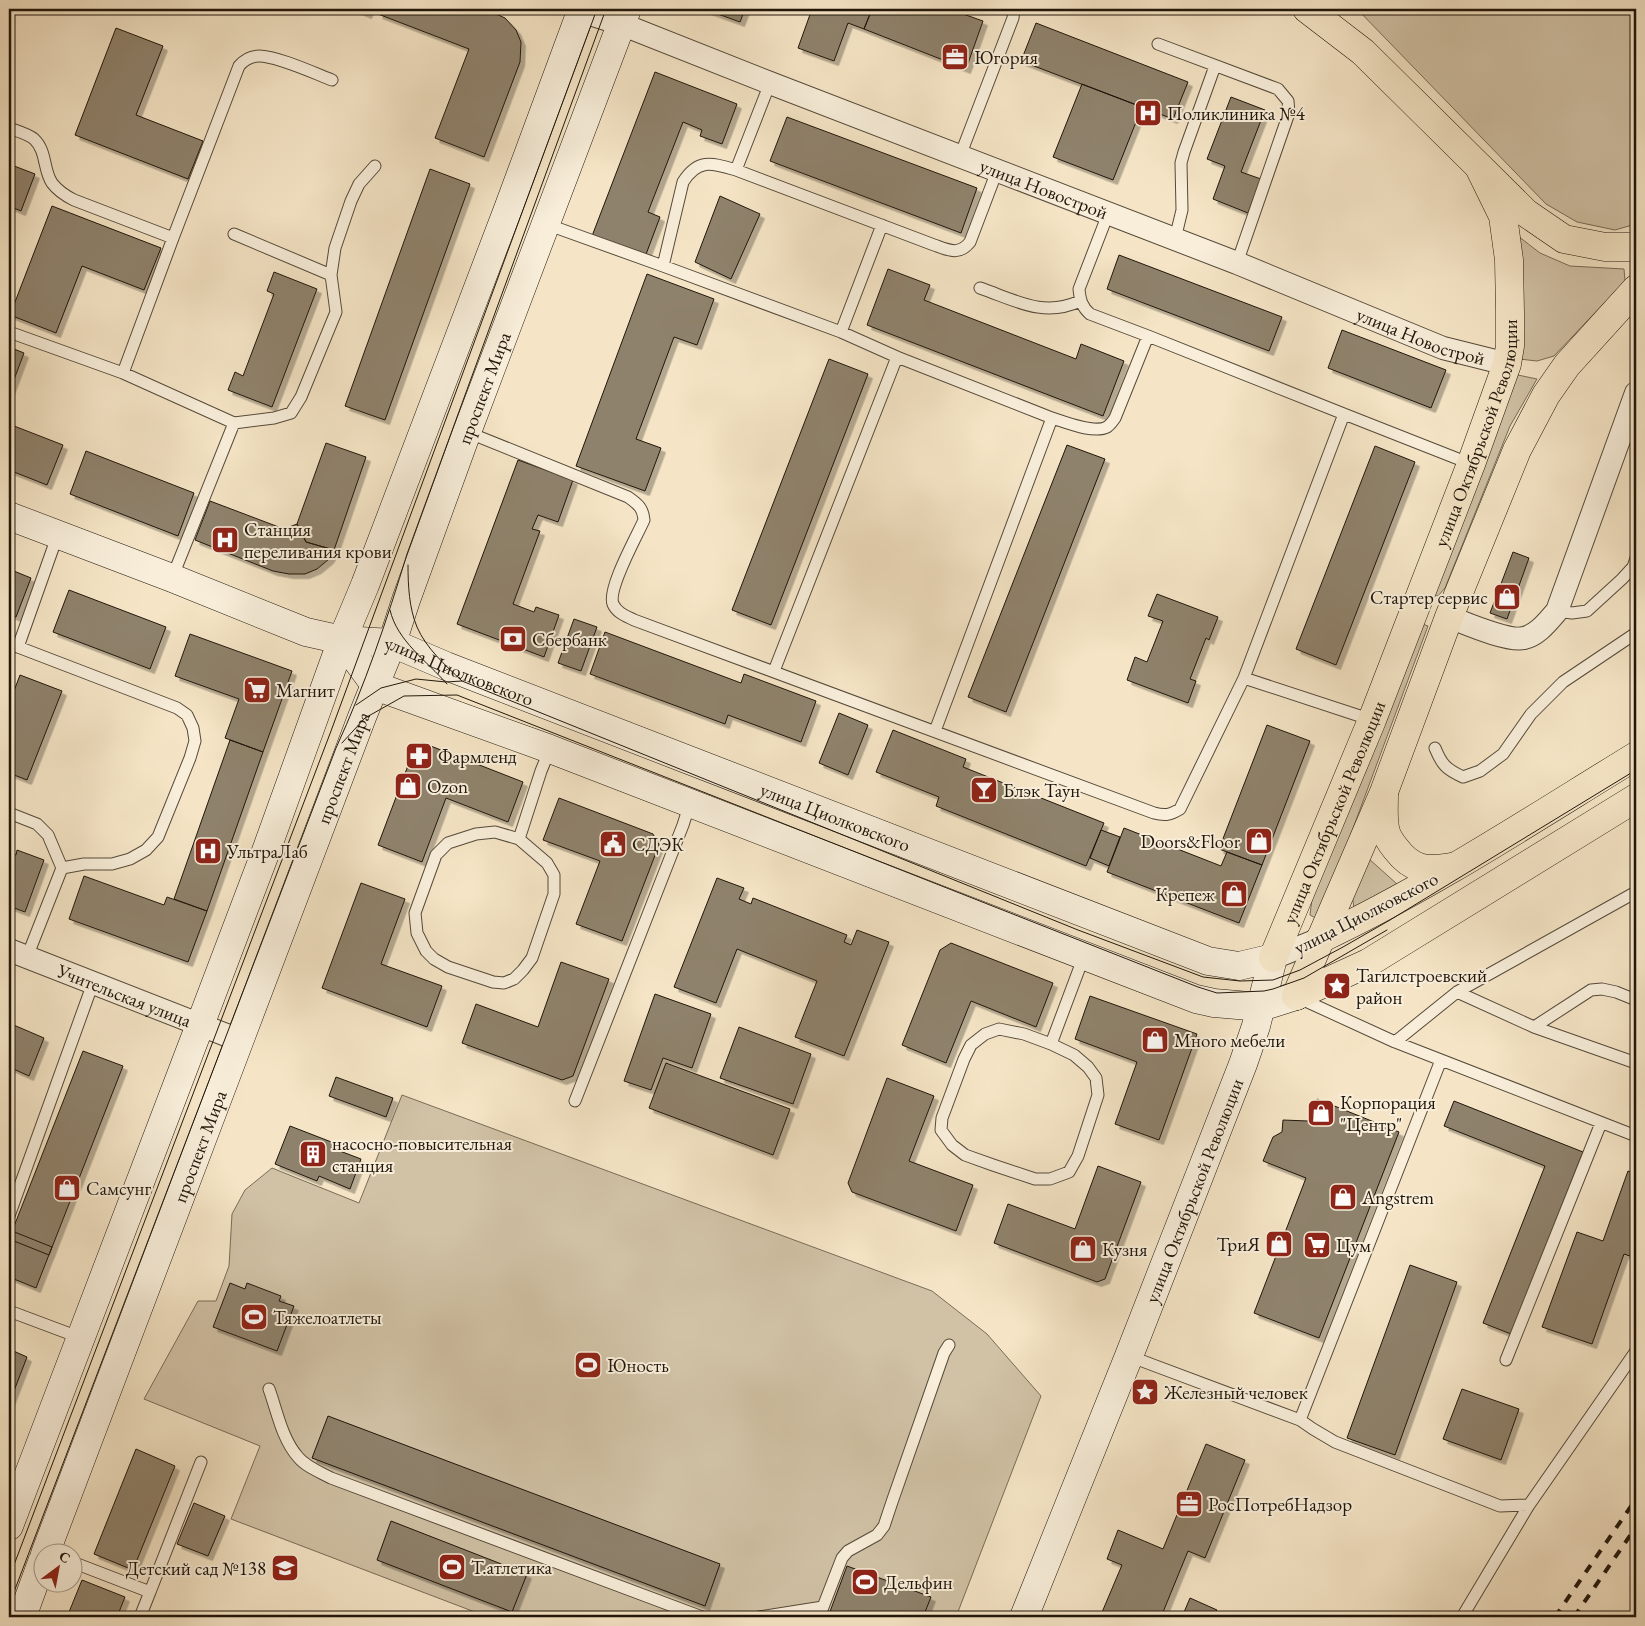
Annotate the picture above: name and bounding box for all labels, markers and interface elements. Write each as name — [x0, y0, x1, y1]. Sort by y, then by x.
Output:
office icon: Югория — [940, 42, 970, 72]
place label: Югория — [974, 45, 1039, 70]
hospital icon: Поликлиника №4 — [1133, 98, 1163, 128]
place label: Поликлиника №4 — [1167, 101, 1306, 126]
street label: улица Новострой — [976, 153, 1112, 225]
street label: улица Новострой — [1353, 301, 1488, 371]
street label: улица Октябрьской Революции — [1428, 319, 1523, 550]
street label: проспект Мира — [451, 328, 516, 447]
place label: Станция переливания крови — [244, 517, 392, 564]
hospital icon: Станция переливания крови — [210, 525, 240, 555]
shop icon: Стартер сервис — [1492, 582, 1522, 612]
place label: Стартер сервис — [1370, 585, 1488, 610]
bank icon: Сбербанк — [498, 624, 528, 654]
place label: Сбербанк — [532, 627, 607, 652]
street label: улица Циолковского — [384, 630, 537, 711]
supermarket icon: Магнит — [242, 675, 272, 705]
place label: Магнит — [276, 678, 335, 703]
street label: улица Октябрьской Революции — [1276, 697, 1391, 927]
street label: проспект Мира — [310, 707, 376, 827]
pharmacy icon: Фармленд — [404, 741, 434, 771]
place label: Фармленд — [438, 744, 517, 769]
shop icon: Ozon — [393, 771, 423, 801]
place label: Ozon — [427, 774, 468, 799]
bar icon: Блэк Таун — [969, 775, 999, 805]
street label: улица Циолковского — [757, 776, 914, 857]
place label: Блэк Таун — [1003, 778, 1080, 803]
shop icon: Doors&Floor — [1244, 826, 1274, 856]
public building icon: СДЭК — [598, 829, 628, 859]
place label: Doors&Floor — [1141, 829, 1241, 854]
place label: СДЭК — [632, 832, 684, 857]
hospital icon: УльтраЛаб — [193, 836, 223, 866]
place label: УльтраЛаб — [226, 839, 308, 864]
street label: улица Циолковского — [1290, 866, 1442, 960]
shop icon: Крепеж — [1219, 879, 1249, 909]
place label: Крепеж — [1155, 882, 1216, 907]
street label: Учительская улица — [53, 957, 196, 1033]
place label: Тагилстроевский район — [1356, 963, 1487, 1010]
place icon: Тагилстроевский район — [1322, 971, 1352, 1001]
shop icon: Много мебели — [1140, 1025, 1170, 1055]
place label: Много мебели — [1174, 1028, 1285, 1053]
street label: улица Октябрьской Революции — [1138, 1075, 1249, 1306]
street label: проспект Мира — [167, 1086, 232, 1206]
place label: Корпорация "Центр" — [1340, 1090, 1436, 1137]
shop icon: Корпорация "Центр" — [1306, 1098, 1336, 1128]
place label: насосно-повысительная станция — [332, 1131, 513, 1178]
building icon: насосно-повысительная станция — [298, 1139, 328, 1169]
shop icon: Самсунг — [52, 1173, 82, 1203]
place label: Самсунг — [86, 1176, 152, 1201]
shop icon: Angstrem — [1328, 1182, 1358, 1212]
place label: Angstrem — [1361, 1185, 1434, 1210]
shop icon: ТриЯ — [1264, 1229, 1294, 1259]
supermarket icon: Цум — [1302, 1230, 1332, 1260]
place label: ТриЯ — [1217, 1232, 1260, 1257]
place label: Цум — [1336, 1233, 1371, 1258]
shop icon: Кузня — [1068, 1234, 1098, 1264]
place label: Кузня — [1102, 1237, 1148, 1262]
sports icon: Тяжелоатлеты — [239, 1302, 269, 1332]
place label: Тяжелоатлеты — [273, 1305, 382, 1330]
sports icon: Юность — [573, 1350, 603, 1380]
place label: Юность — [607, 1353, 669, 1378]
place icon: Железный человек — [1130, 1377, 1160, 1407]
place label: Железный человек — [1163, 1380, 1308, 1405]
office icon: РосПотребНадзор — [1174, 1489, 1204, 1519]
place label: РосПотребНадзор — [1208, 1492, 1352, 1517]
north arrow — [32, 1544, 82, 1594]
text: С — [56, 1547, 74, 1567]
sports icon: Т.атлетика — [437, 1552, 467, 1582]
school or university icon: Детский сад №138 — [270, 1553, 300, 1583]
place label: Т.атлетика — [471, 1555, 552, 1580]
place label: Детский сад №138 — [126, 1556, 266, 1581]
sports icon: Дельфин — [850, 1567, 880, 1597]
place label: Дельфин — [884, 1570, 953, 1595]

